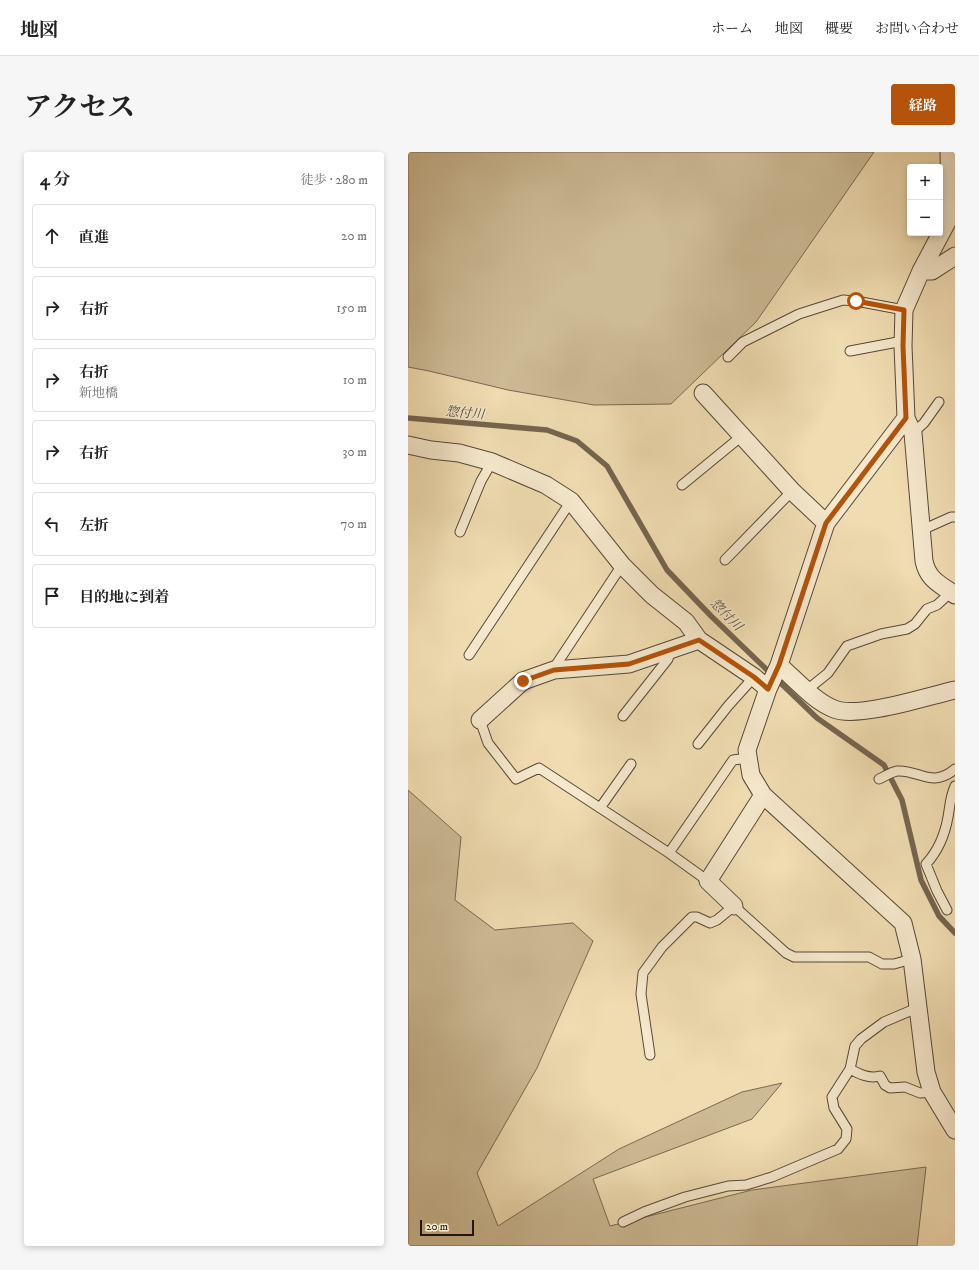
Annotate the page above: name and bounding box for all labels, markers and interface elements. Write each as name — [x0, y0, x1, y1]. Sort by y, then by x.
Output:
text: 地図 — [20, 19, 58, 42]
text: ホーム — [711, 20, 753, 38]
text: 地図 — [775, 20, 803, 38]
text: 概要 — [825, 20, 853, 38]
text: お問い合わせ — [875, 20, 959, 38]
button: 経路 — [891, 84, 955, 125]
text: アクセス — [24, 90, 135, 125]
map controls — [907, 164, 943, 236]
button: + — [907, 164, 943, 200]
text: 4 分 — [40, 169, 70, 191]
text: 徒歩 · 280 m — [301, 172, 368, 188]
button: − — [907, 200, 943, 236]
icon: ahead — [41, 225, 63, 247]
text: 直進 — [79, 228, 109, 247]
text: 20 m — [341, 228, 367, 244]
route start — [847, 292, 865, 310]
icon: right — [41, 297, 63, 319]
text: 右折 — [79, 300, 109, 319]
text: 150 m — [336, 300, 367, 316]
text: 右折 — [79, 363, 109, 382]
icon: right — [41, 369, 63, 391]
text: 10 m — [343, 372, 367, 388]
text: 新地橋 — [79, 385, 118, 401]
water label: 惣付川 — [445, 403, 487, 423]
icon: right — [41, 441, 63, 463]
text: 右折 — [79, 444, 109, 463]
text: 30 m — [343, 444, 367, 460]
icon: left — [41, 513, 63, 535]
text: 左折 — [79, 516, 109, 535]
text: 70 m — [341, 516, 367, 532]
icon: arrive — [41, 585, 63, 607]
text: 目的地に到着 — [79, 588, 169, 607]
water label: 惣付川 — [707, 595, 747, 636]
route end — [514, 672, 532, 690]
scale bar — [420, 1218, 474, 1237]
text: 20 m — [426, 1220, 448, 1234]

